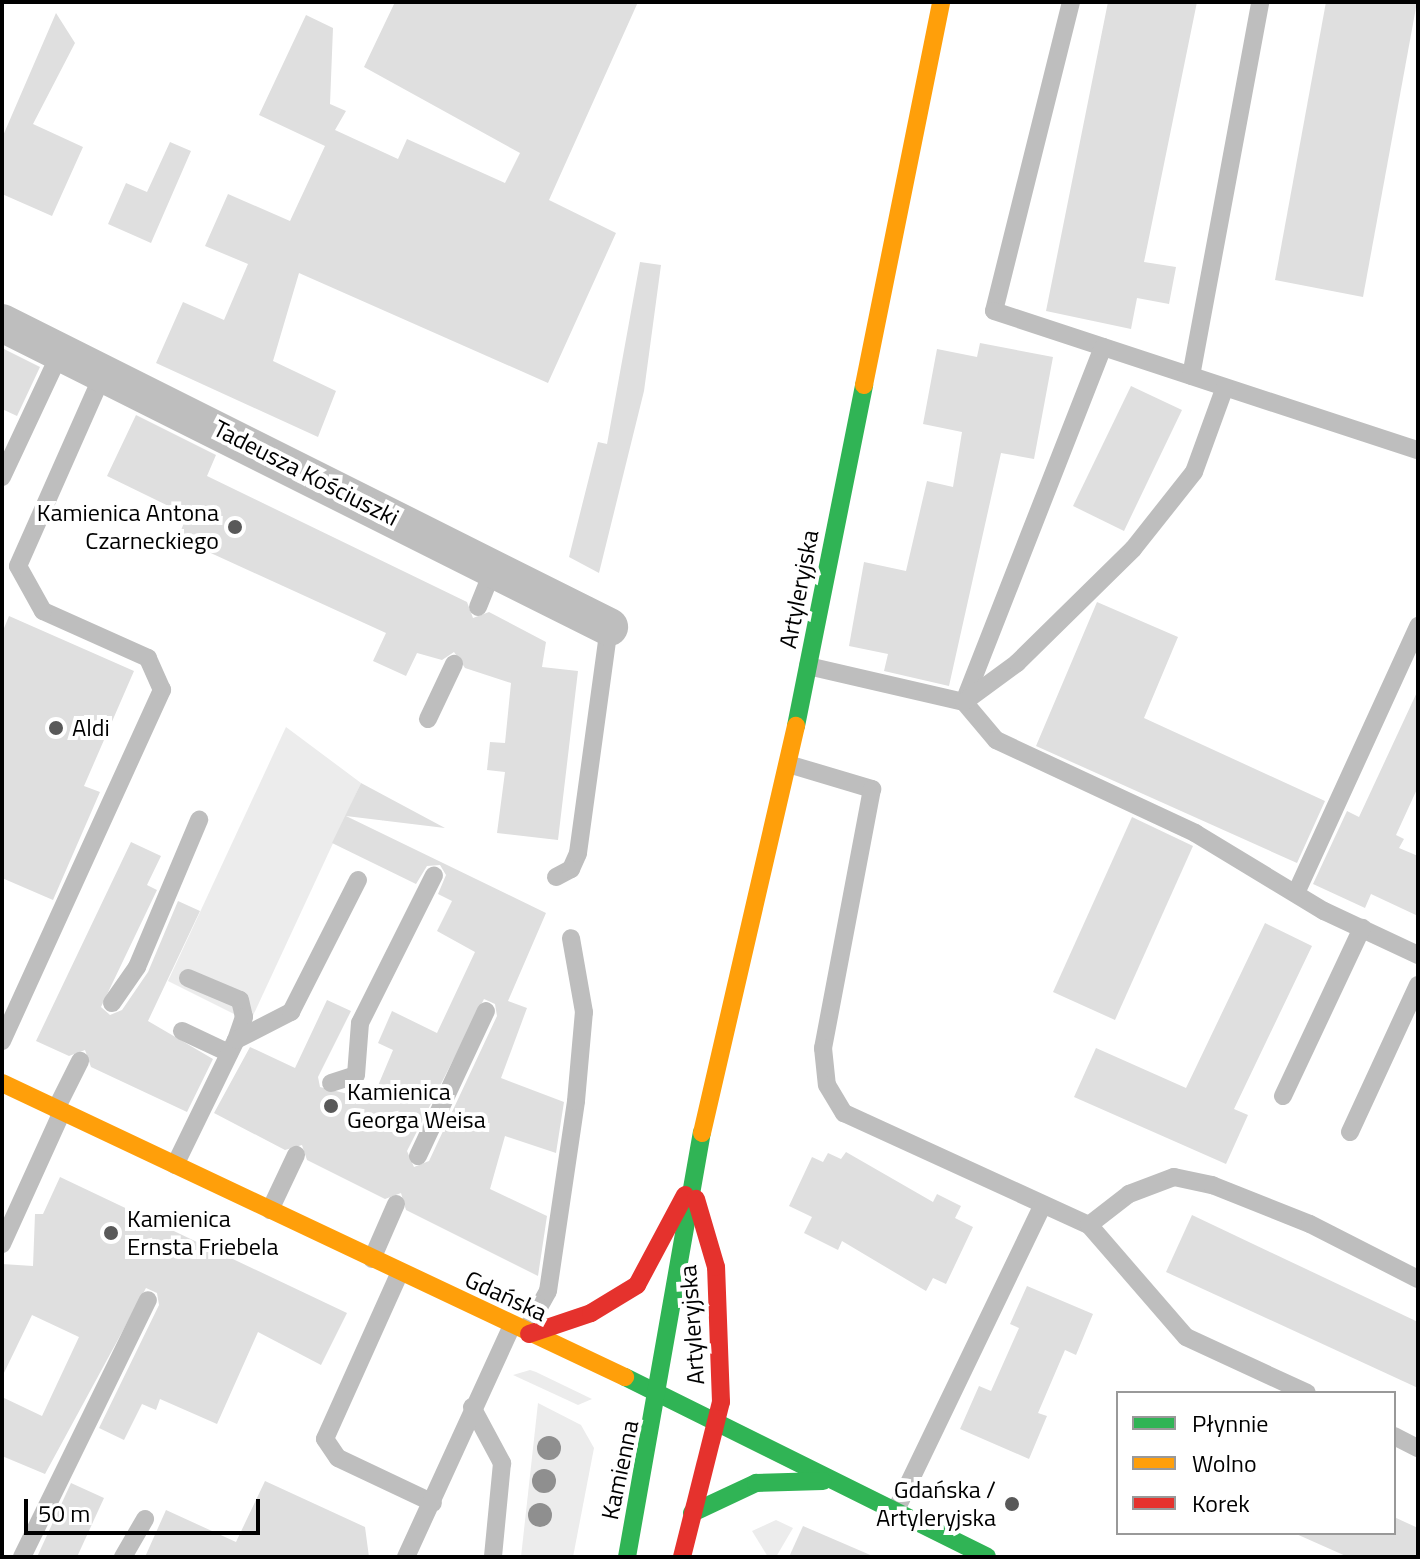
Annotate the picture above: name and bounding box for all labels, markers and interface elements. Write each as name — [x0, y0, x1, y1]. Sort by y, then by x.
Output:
street label: Tadeusza Kościuszki — [209, 414, 403, 532]
place label: Kamienica Antona Czarneckiego — [37, 499, 219, 555]
marker: Kamienica Antona Czarneckiego — [226, 518, 244, 536]
street label: Artyleryjska — [773, 527, 825, 651]
place label: Aldi — [72, 714, 110, 742]
marker: Aldi — [47, 719, 65, 737]
place label: Kamienica Georga Weisa — [347, 1078, 486, 1134]
marker: Kamienica Georga Weisa — [322, 1097, 340, 1115]
place label: Kamienica Ernsta Friebela — [127, 1205, 278, 1261]
marker: Kamienica Ernsta Friebela — [102, 1224, 120, 1242]
street label: Artyleryjska — [673, 1264, 711, 1386]
street label: Gdańska — [460, 1265, 552, 1327]
legend — [1116, 1391, 1396, 1535]
text: Płynnie — [1192, 1405, 1268, 1441]
street label: Kamienna — [595, 1418, 645, 1522]
text: Wolno — [1192, 1445, 1257, 1481]
place label: Gdańska / Artyleryjska — [876, 1476, 996, 1532]
scale bar — [28, 1483, 264, 1533]
text: Korek — [1192, 1485, 1250, 1521]
text: 50 m — [38, 1495, 90, 1531]
marker: Gdańska / Artyleryjska — [1003, 1495, 1021, 1513]

